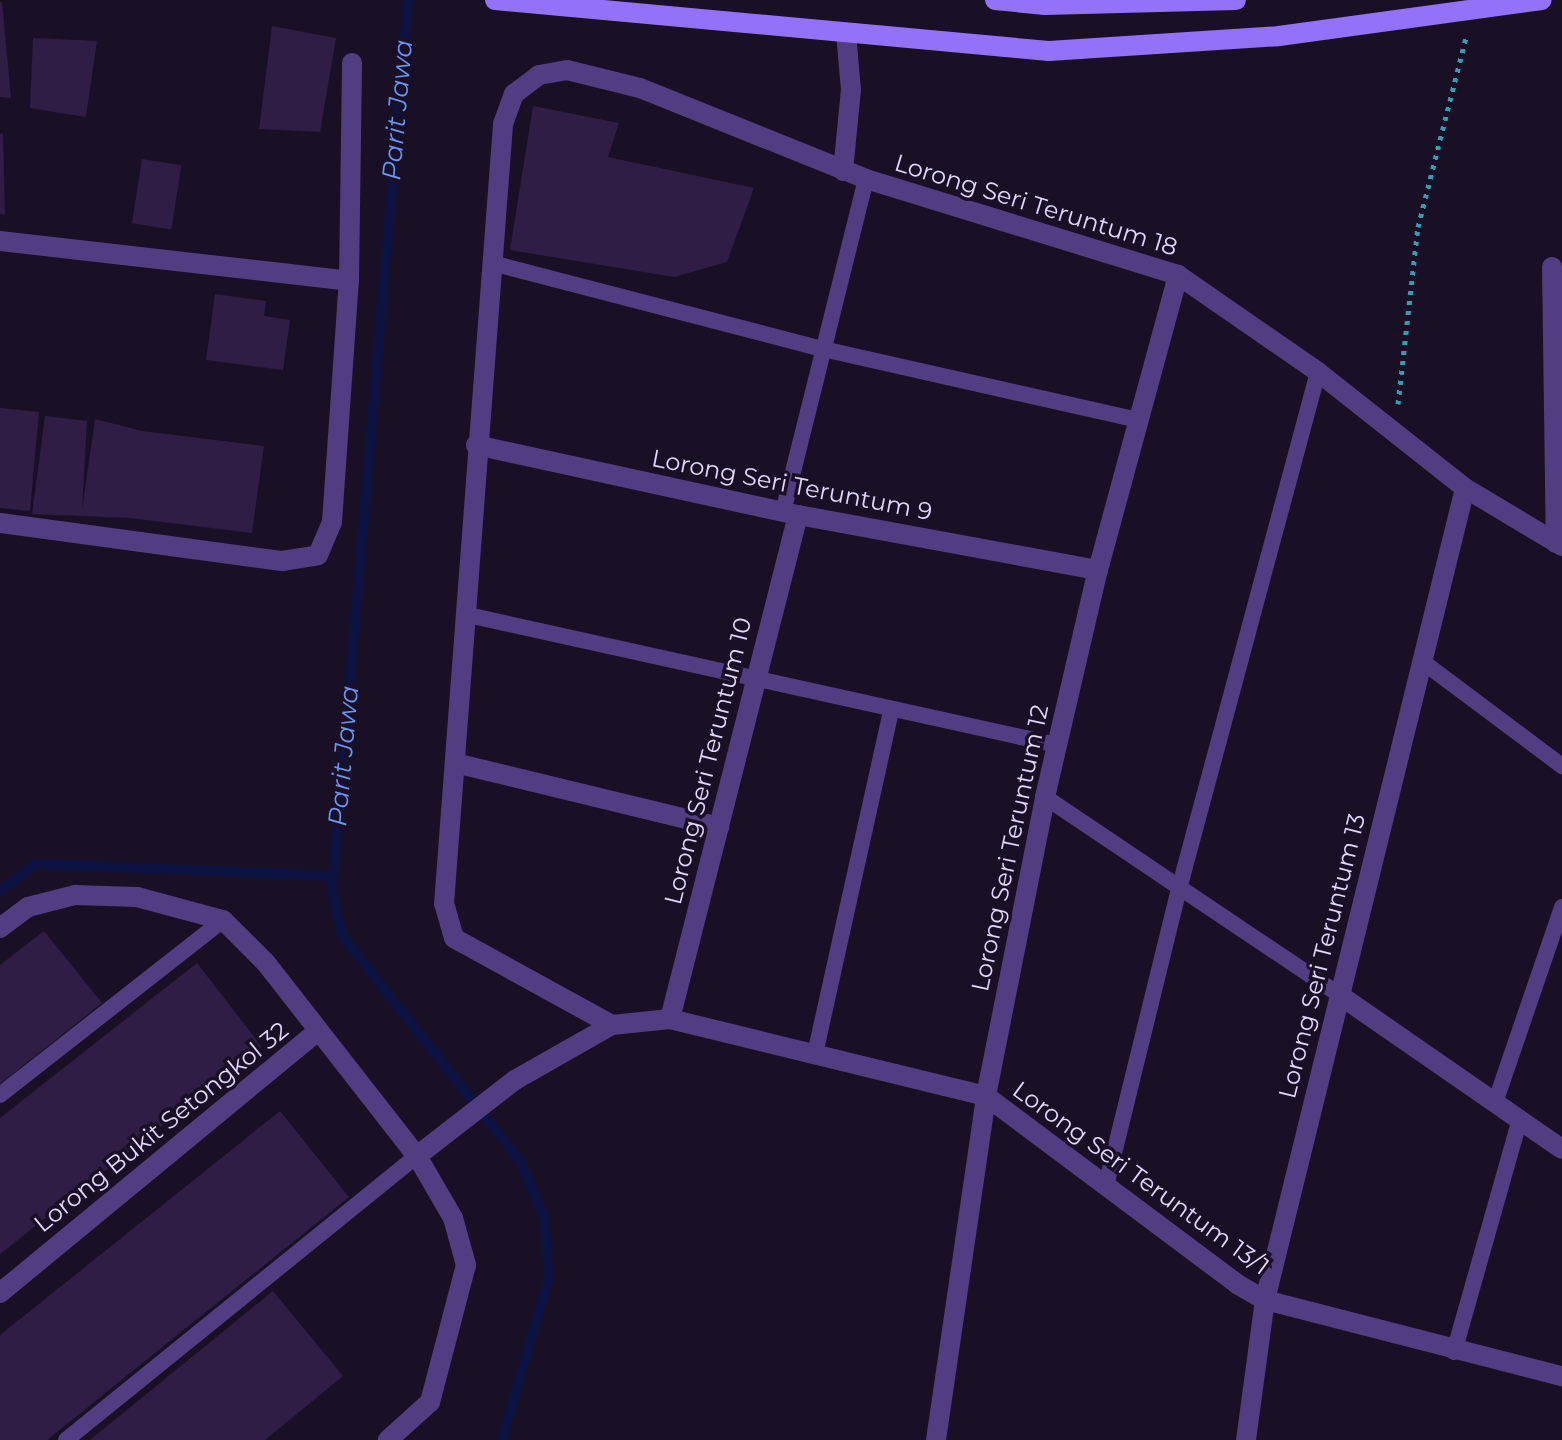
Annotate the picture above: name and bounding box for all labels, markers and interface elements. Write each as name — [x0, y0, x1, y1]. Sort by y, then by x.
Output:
water label: Parit Jawa — [376, 38, 420, 182]
street label: Lorong Seri Teruntum 18 — [891, 148, 1181, 262]
street label: Lorong Seri Teruntum 9 — [649, 444, 935, 526]
street label: Lorong Seri Teruntum 10 — [658, 614, 758, 908]
water label: Parit Jawa — [322, 684, 366, 828]
street label: Lorong Seri Teruntum 12 — [965, 702, 1055, 994]
street label: Lorong Seri Teruntum 13 — [1273, 811, 1371, 1101]
street label: Lorong Bukit Setongkol 32 — [28, 1016, 294, 1238]
street label: Lorong Seri Teruntum 13/1 — [1007, 1075, 1275, 1281]

